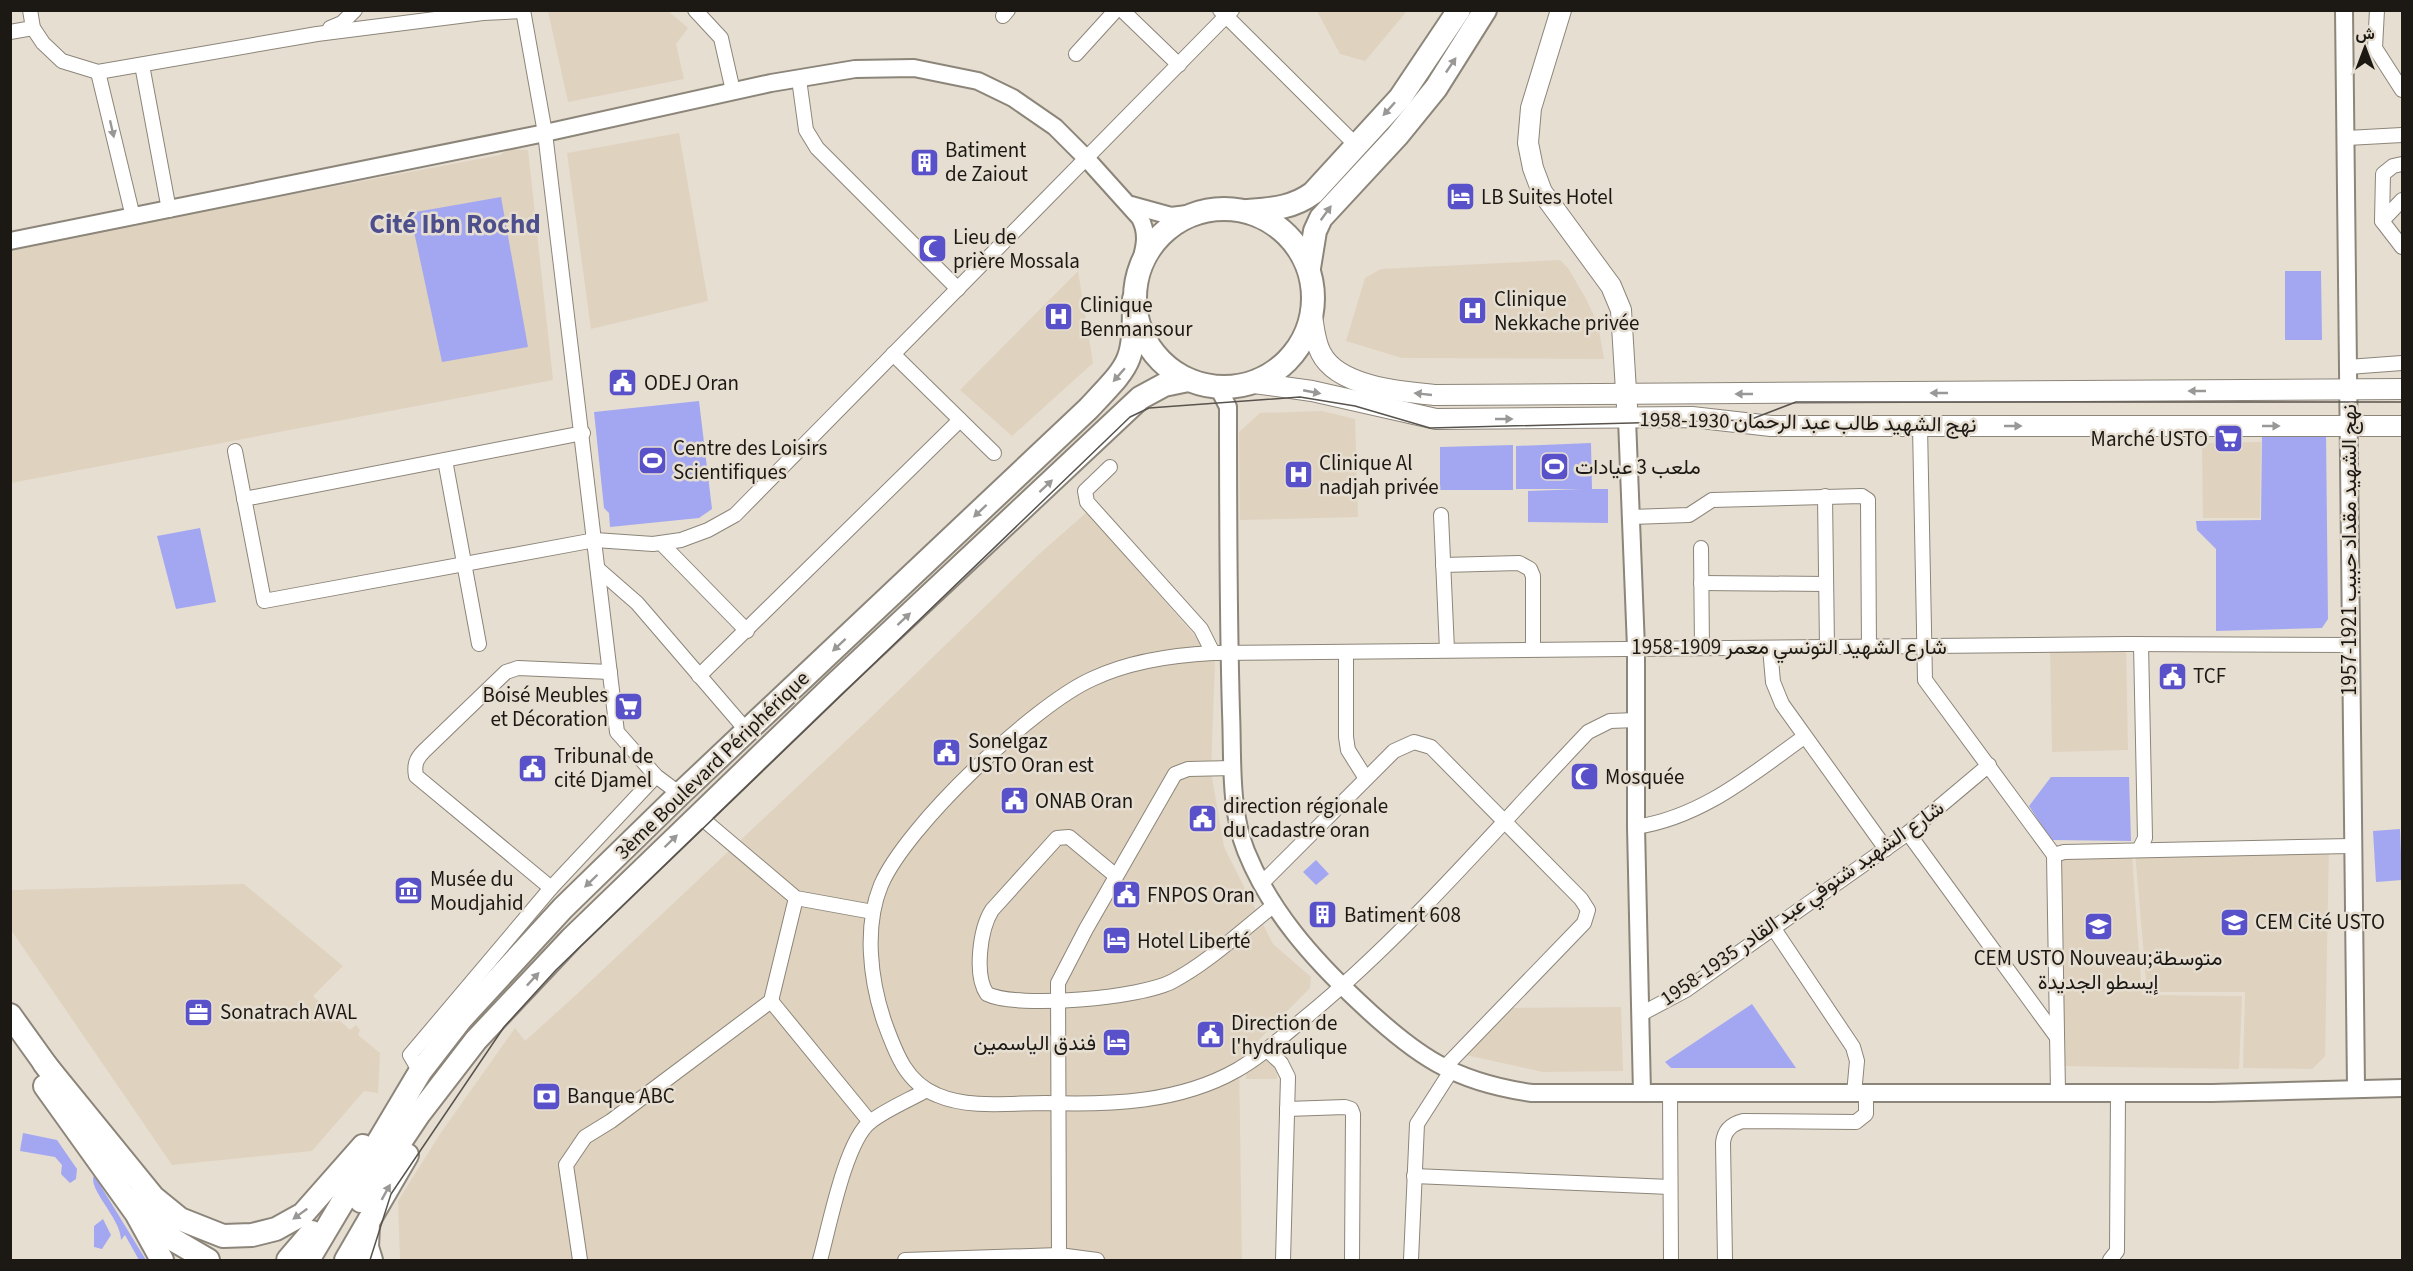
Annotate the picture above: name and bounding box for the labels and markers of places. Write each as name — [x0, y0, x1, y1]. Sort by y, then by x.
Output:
place label: Batiment de Zaiout — [945, 135, 1028, 189]
building icon: Batiment de Zaiout — [908, 146, 940, 178]
hotel icon: LB Suites Hotel — [1444, 181, 1476, 213]
place label: LB Suites Hotel — [1481, 182, 1613, 212]
place label: Lieu de prière Mossala — [953, 222, 1080, 276]
mosque icon: Lieu de prière Mossala — [916, 233, 948, 265]
place label: Clinique Nekkache privée — [1494, 284, 1639, 338]
place label: Clinique Benmansour — [1080, 290, 1193, 344]
hospital icon: Clinique Nekkache privée — [1457, 295, 1489, 327]
hospital icon: Clinique Benmansour — [1043, 301, 1075, 333]
public building icon: ODEJ Oran — [607, 367, 639, 399]
place label: ODEJ Oran — [644, 368, 739, 398]
supermarket icon: Marché USTO — [2213, 423, 2245, 455]
place label: Marché USTO — [2091, 424, 2208, 454]
place label: Centre des Loisirs Scientifiques — [673, 433, 827, 487]
sports icon: Centre des Loisirs Scientifiques — [636, 444, 668, 476]
place label: Clinique Al nadjah privée — [1319, 448, 1439, 502]
sports icon: ملعب 3 عيادات — [1538, 451, 1570, 483]
place label: ملعب 3 عيادات — [1575, 452, 1701, 482]
hospital icon: Clinique Al nadjah privée — [1282, 459, 1314, 491]
public building icon: TCF — [2156, 660, 2188, 692]
place label: TCF — [2193, 661, 2226, 691]
place label: Boisé Meubles et Décoration — [482, 680, 608, 734]
supermarket icon: Boisé Meubles et Décoration — [613, 691, 645, 723]
place label: Sonelgaz USTO Oran est — [968, 726, 1094, 780]
public building icon: Sonelgaz USTO Oran est — [931, 737, 963, 769]
place label: Tribunal de cité Djamel — [554, 741, 653, 795]
public building icon: Tribunal de cité Djamel — [517, 752, 549, 784]
mosque icon: Mosquée — [1568, 761, 1600, 793]
place label: Mosquée — [1605, 762, 1684, 792]
public building icon: ONAB Oran — [998, 785, 1030, 817]
place label: ONAB Oran — [1035, 786, 1133, 816]
place label: direction régionale du cadastre oran — [1223, 791, 1388, 845]
public building icon: direction régionale du cadastre oran — [1186, 802, 1218, 834]
place label: Musée du Moudjahid — [430, 864, 524, 918]
museum icon: Musée du Moudjahid — [393, 875, 425, 907]
public building icon: FNPOS Oran — [1110, 879, 1142, 911]
place label: FNPOS Oran — [1147, 880, 1255, 910]
building icon: Batiment 608 — [1307, 899, 1339, 931]
place label: Batiment 608 — [1344, 900, 1461, 930]
school or university icon: CEM Cité USTO — [2218, 906, 2250, 938]
place label: CEM Cité USTO — [2255, 907, 2385, 937]
school or university icon: CEM USTO Nouveau;متوسطة إيسطو الجديدة — [2082, 911, 2114, 943]
hotel icon: Hotel Liberté — [1100, 925, 1132, 957]
place label: Hotel Liberté — [1137, 926, 1250, 956]
place label: CEM USTO Nouveau;متوسطة إيسطو الجديدة — [1974, 943, 2222, 997]
office icon: Sonatrach AVAL — [183, 996, 215, 1028]
place label: Sonatrach AVAL — [220, 997, 357, 1027]
place label: Direction de l'hydraulique — [1231, 1008, 1347, 1062]
public building icon: Direction de l'hydraulique — [1194, 1019, 1226, 1051]
hotel icon: فندق الياسمين — [1101, 1027, 1133, 1059]
place label: فندق الياسمين — [973, 1028, 1096, 1058]
bank icon: Banque ABC — [530, 1080, 562, 1112]
place label: Banque ABC — [567, 1081, 675, 1111]

